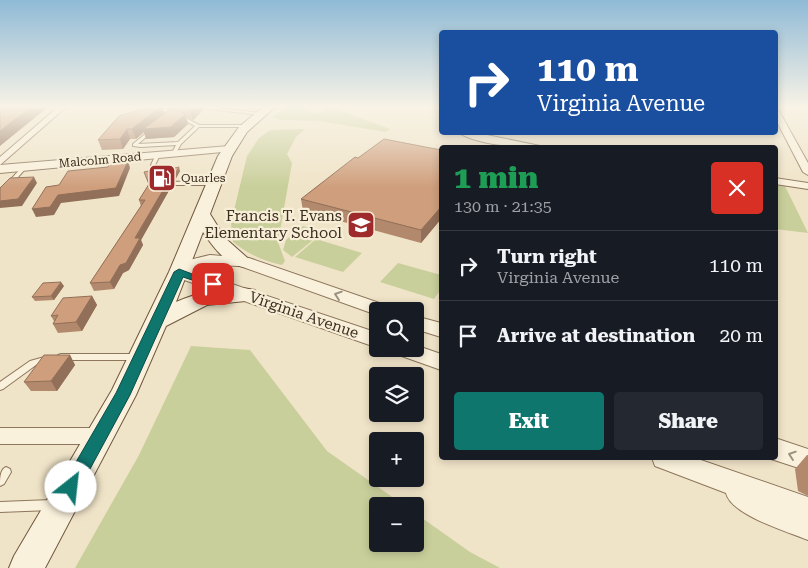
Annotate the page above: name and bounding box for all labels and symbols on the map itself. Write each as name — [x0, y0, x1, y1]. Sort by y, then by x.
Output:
street label: Malcolm Road — [58, 149, 142, 171]
fuel station icon: Quarles — [147, 163, 177, 193]
place label: Quarles — [181, 171, 226, 185]
place label: Francis T. Evans Elementary School — [204, 207, 342, 242]
school or university icon: Francis T. Evans Elementary School — [346, 210, 376, 240]
pin — [192, 263, 234, 305]
street label: Virginia Avenue — [247, 288, 361, 342]
one-way arrow — [335, 291, 343, 301]
one-way arrow — [788, 451, 796, 461]
position arrow — [44, 460, 96, 512]

